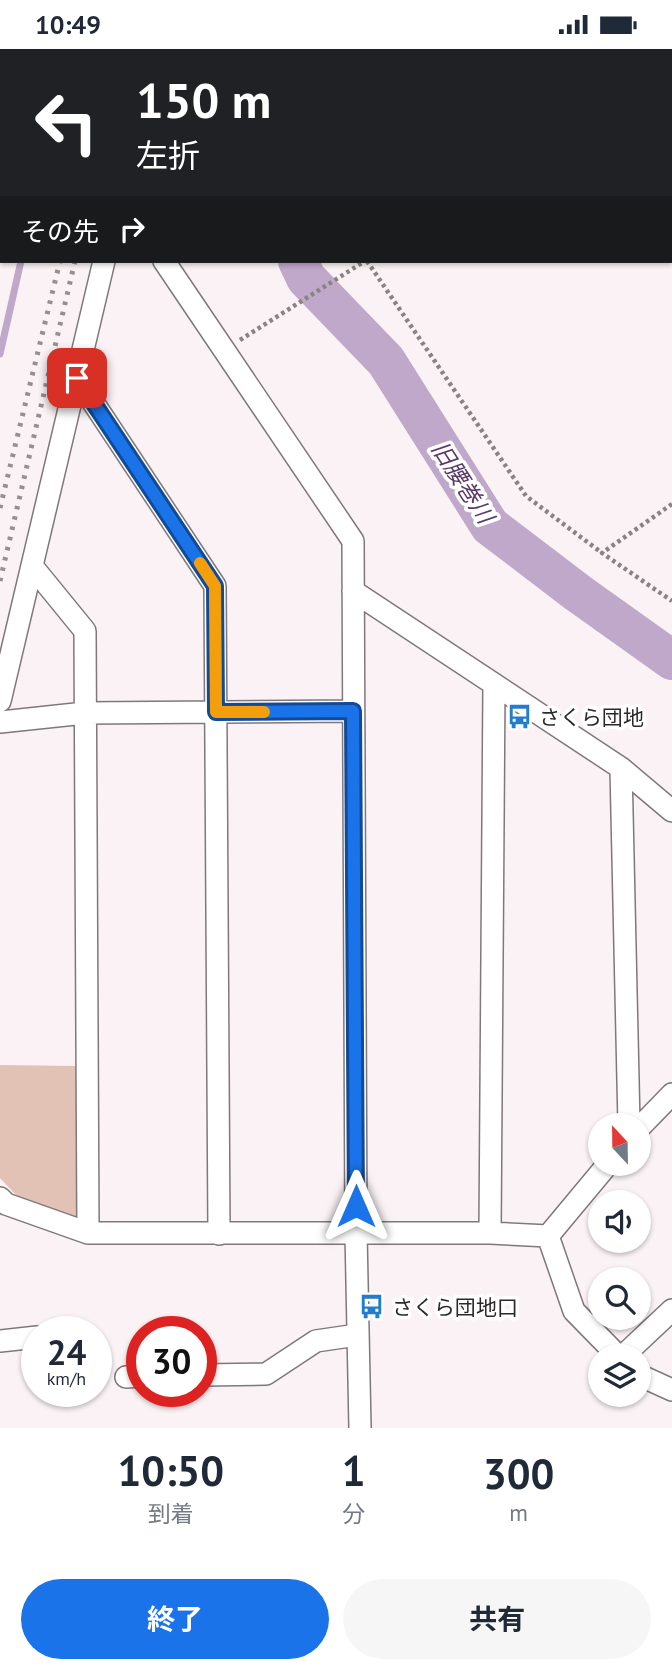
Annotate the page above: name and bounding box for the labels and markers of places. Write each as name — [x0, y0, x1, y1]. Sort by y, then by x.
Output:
pin — [47, 348, 107, 408]
bus stop icon: さくら団地 — [505, 703, 533, 731]
place label: さくら団地 — [539, 704, 644, 731]
bus stop icon: さくら団地口 — [358, 1293, 386, 1321]
place label: さくら団地口 — [392, 1294, 518, 1321]

